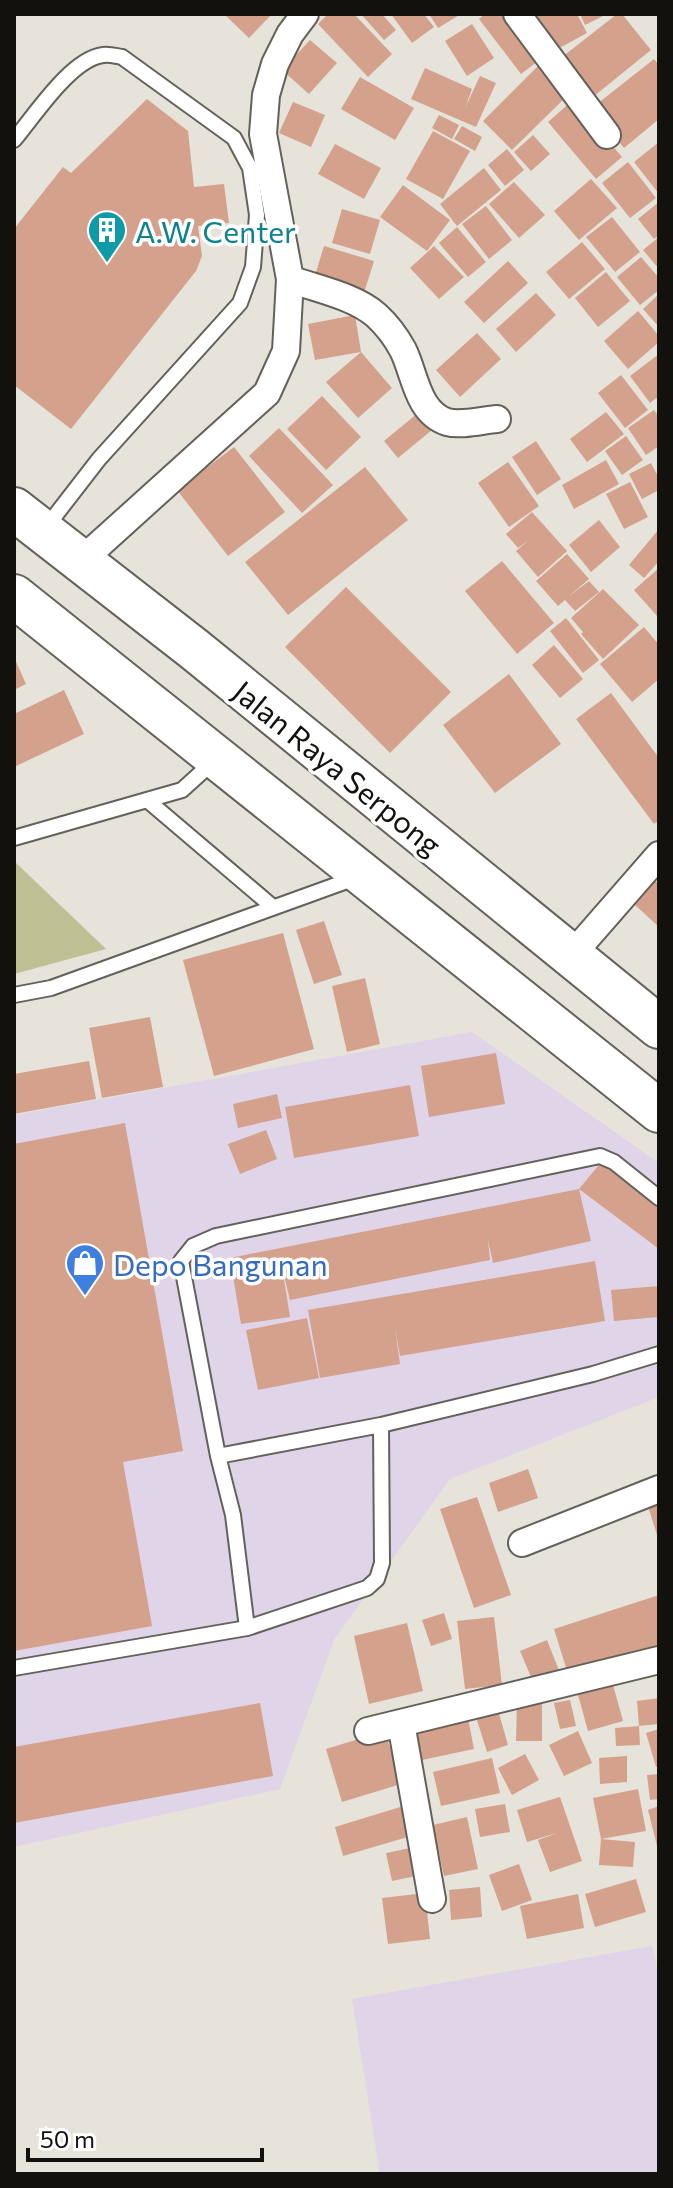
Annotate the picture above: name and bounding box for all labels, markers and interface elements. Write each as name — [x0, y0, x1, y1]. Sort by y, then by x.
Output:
building icon: A.W. Center — [86, 209, 128, 264]
place label: A.W. Center — [135, 212, 296, 249]
street label: Jalan Raya Serpong — [226, 672, 450, 862]
shop icon: Depo Bangunan — [64, 1242, 106, 1297]
place label: Depo Bangunan — [113, 1245, 328, 1282]
scale bar — [28, 2112, 262, 2162]
text: 50 m — [40, 2124, 95, 2153]

